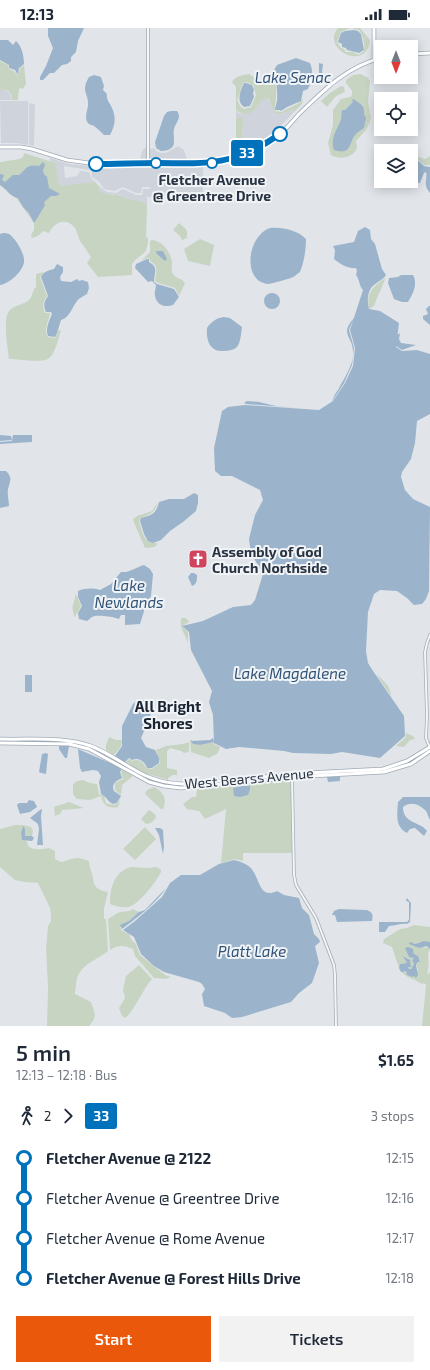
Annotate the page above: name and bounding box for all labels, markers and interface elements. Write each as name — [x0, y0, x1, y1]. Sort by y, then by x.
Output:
text: 12:13 — [20, 5, 54, 23]
north arrow — [374, 40, 418, 84]
map controls — [374, 40, 418, 188]
water label: Lake Senac — [255, 68, 331, 86]
button: locate — [374, 92, 418, 136]
unlabelled marker — [272, 126, 288, 142]
line badge: 33 — [229, 140, 265, 166]
text: 33 — [239, 144, 255, 161]
button: layers — [374, 144, 418, 188]
unlabelled marker — [88, 156, 104, 172]
unlabelled marker — [150, 157, 162, 169]
marker: Fletcher Avenue @ Greentree Drive — [206, 157, 218, 169]
place label: Fletcher Avenue @ Greentree Drive — [153, 171, 271, 204]
place label: Assembly of God Church Northside — [212, 543, 328, 576]
church icon: Assembly of God Church Northside — [187, 548, 209, 570]
water label: Lake Newlands — [94, 576, 164, 611]
water label: Lake Magdalene — [234, 664, 346, 682]
district label: All Bright Shores — [135, 697, 201, 732]
street label: West Bearss Avenue — [184, 764, 314, 792]
water label: Platt Lake — [218, 942, 286, 960]
text: 5 min — [16, 1039, 71, 1065]
text: $1.65 — [378, 1051, 414, 1069]
text: 12:13 – 12:18 · Bus — [16, 1067, 117, 1083]
icon: walk — [16, 1105, 38, 1127]
icon: forward — [57, 1105, 79, 1127]
text: 33 — [93, 1107, 109, 1124]
text: 2 — [44, 1108, 51, 1124]
text: 3 stops — [371, 1108, 414, 1124]
text: Fletcher Avenue @ 2122 — [46, 1149, 211, 1167]
text: 12:15 — [386, 1150, 414, 1166]
text: Fletcher Avenue @ Greentree Drive — [46, 1189, 280, 1207]
text: 12:16 — [386, 1190, 414, 1206]
text: Fletcher Avenue @ Rome Avenue — [46, 1229, 265, 1247]
text: 12:17 — [387, 1230, 414, 1246]
text: Fletcher Avenue @ Forest Hills Drive — [46, 1269, 301, 1287]
text: 12:18 — [385, 1270, 414, 1286]
button: Start — [16, 1316, 211, 1362]
button: Tickets — [219, 1316, 414, 1362]

